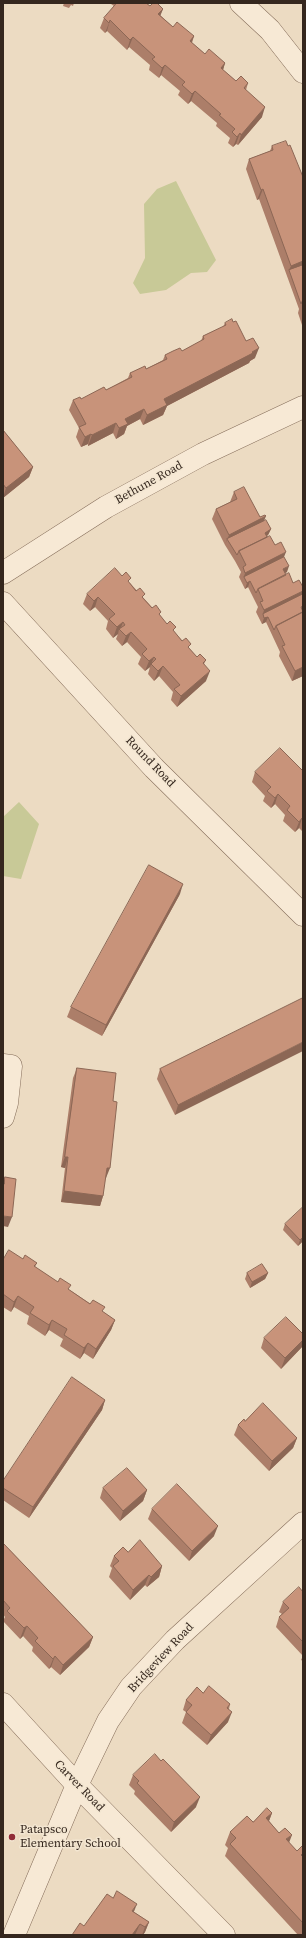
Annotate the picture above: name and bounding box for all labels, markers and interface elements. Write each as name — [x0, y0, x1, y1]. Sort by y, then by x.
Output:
street label: Bethune Road — [113, 458, 185, 508]
street label: Round Road — [122, 734, 178, 790]
street label: Bridgeview Road — [125, 1620, 197, 1696]
street label: Carver Road — [51, 1757, 107, 1815]
place label: Patapsco Elementary School — [20, 1823, 121, 1851]
marker: Patapsco Elementary School — [7, 1832, 17, 1842]

